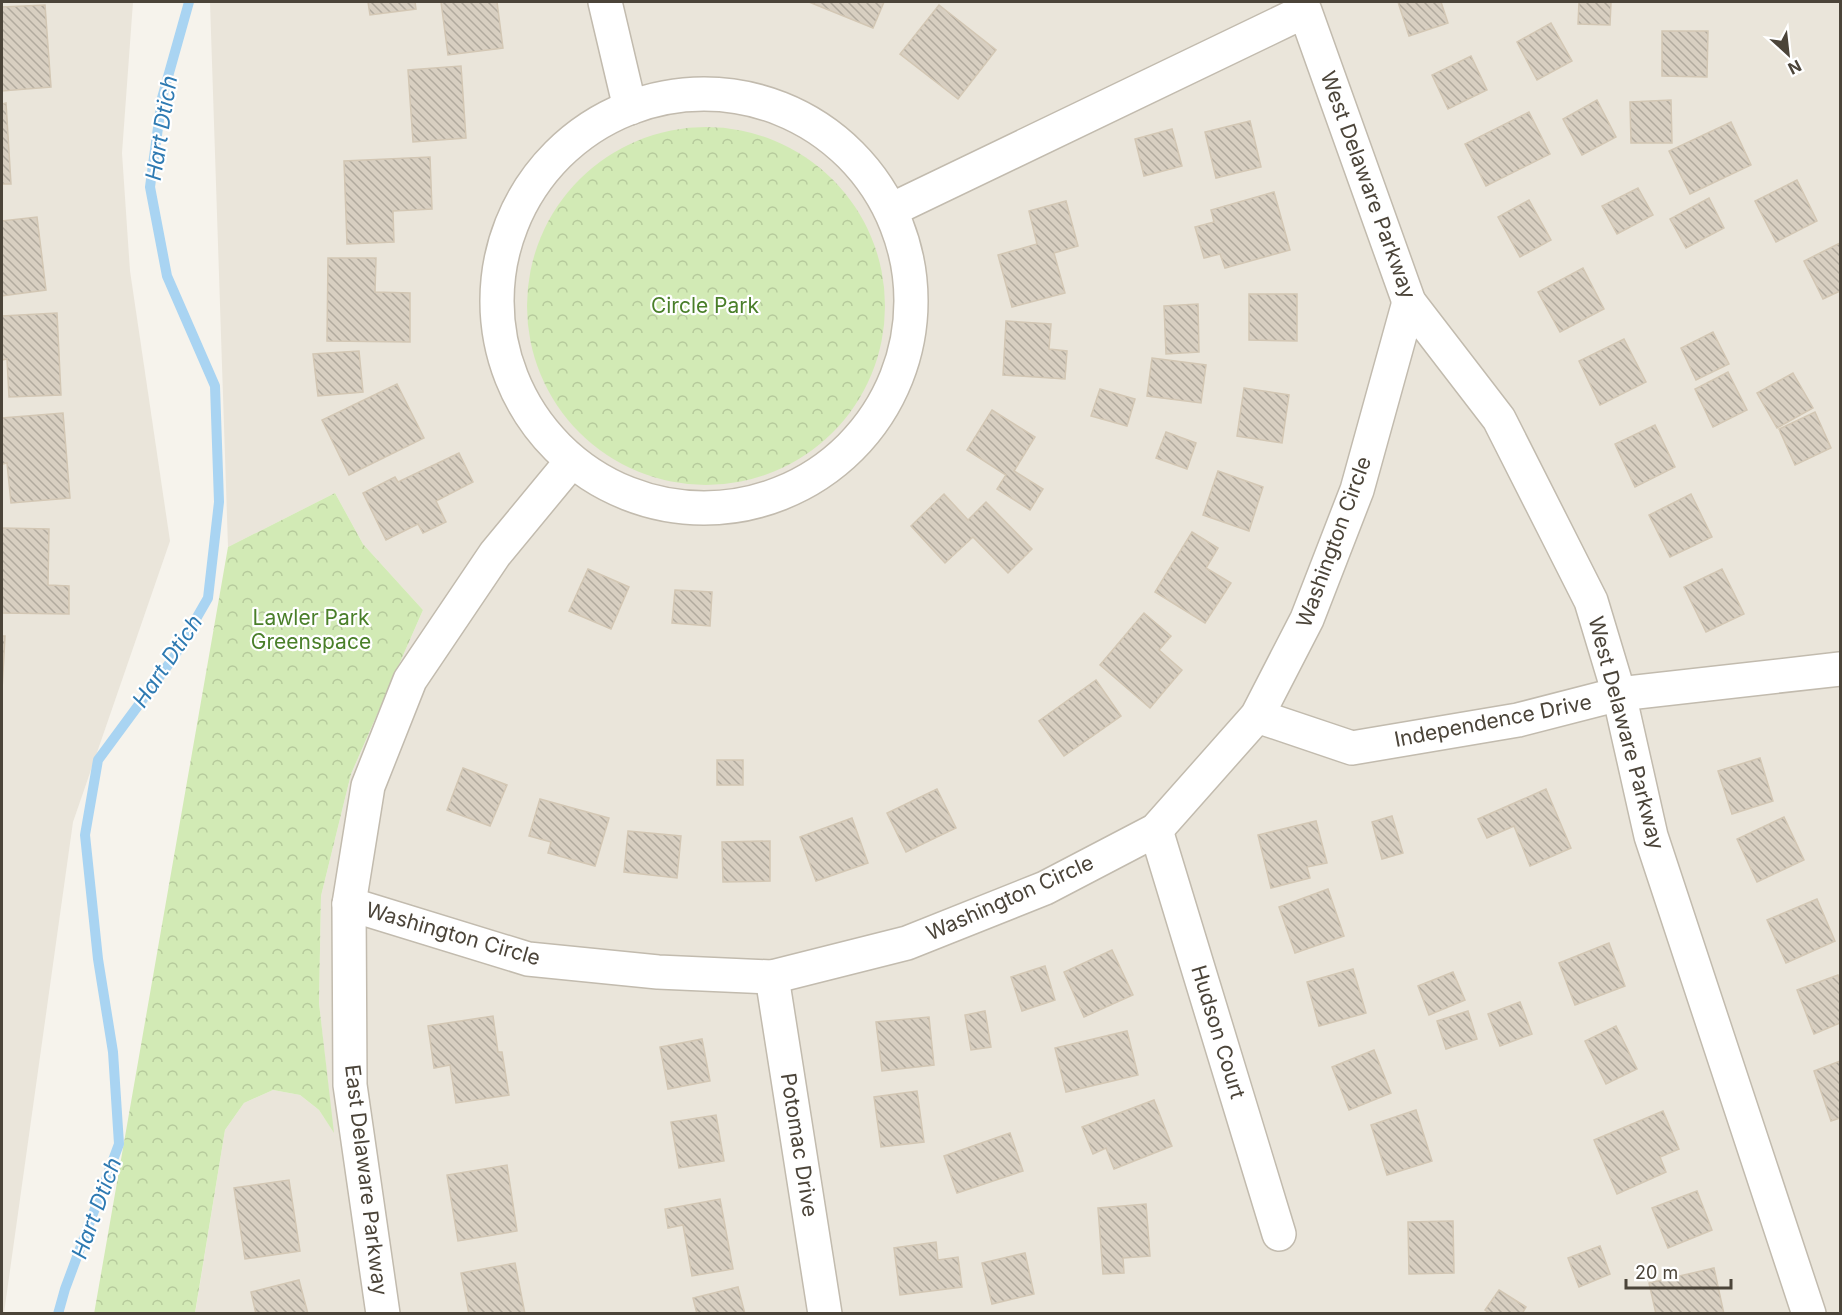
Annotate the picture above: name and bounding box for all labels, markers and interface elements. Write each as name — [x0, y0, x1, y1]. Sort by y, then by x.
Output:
north arrow — [1758, 24, 1818, 84]
text: N — [1785, 56, 1805, 79]
street label: West Delaware Parkway — [1316, 68, 1421, 302]
water label: Hart Dtich — [140, 74, 182, 182]
park label: Circle Park — [651, 293, 760, 318]
street label: Washington Circle — [1291, 453, 1376, 631]
park label: Lawler Park Greenspace — [251, 605, 371, 654]
water label: Hart Dtich — [127, 610, 207, 712]
street label: West Delaware Parkway — [1583, 614, 1670, 852]
street label: Independence Drive — [1392, 689, 1594, 752]
street label: Washington Circle — [922, 849, 1097, 946]
street label: Washington Circle — [363, 897, 543, 970]
street label: Hudson Court — [1186, 962, 1251, 1102]
street label: East Delaware Parkway — [340, 1063, 393, 1297]
street label: Potomac Drive — [776, 1071, 823, 1219]
water label: Hart Dtich — [66, 1154, 126, 1262]
scale bar — [1626, 1252, 1731, 1290]
text: 20 m — [1635, 1262, 1678, 1283]

